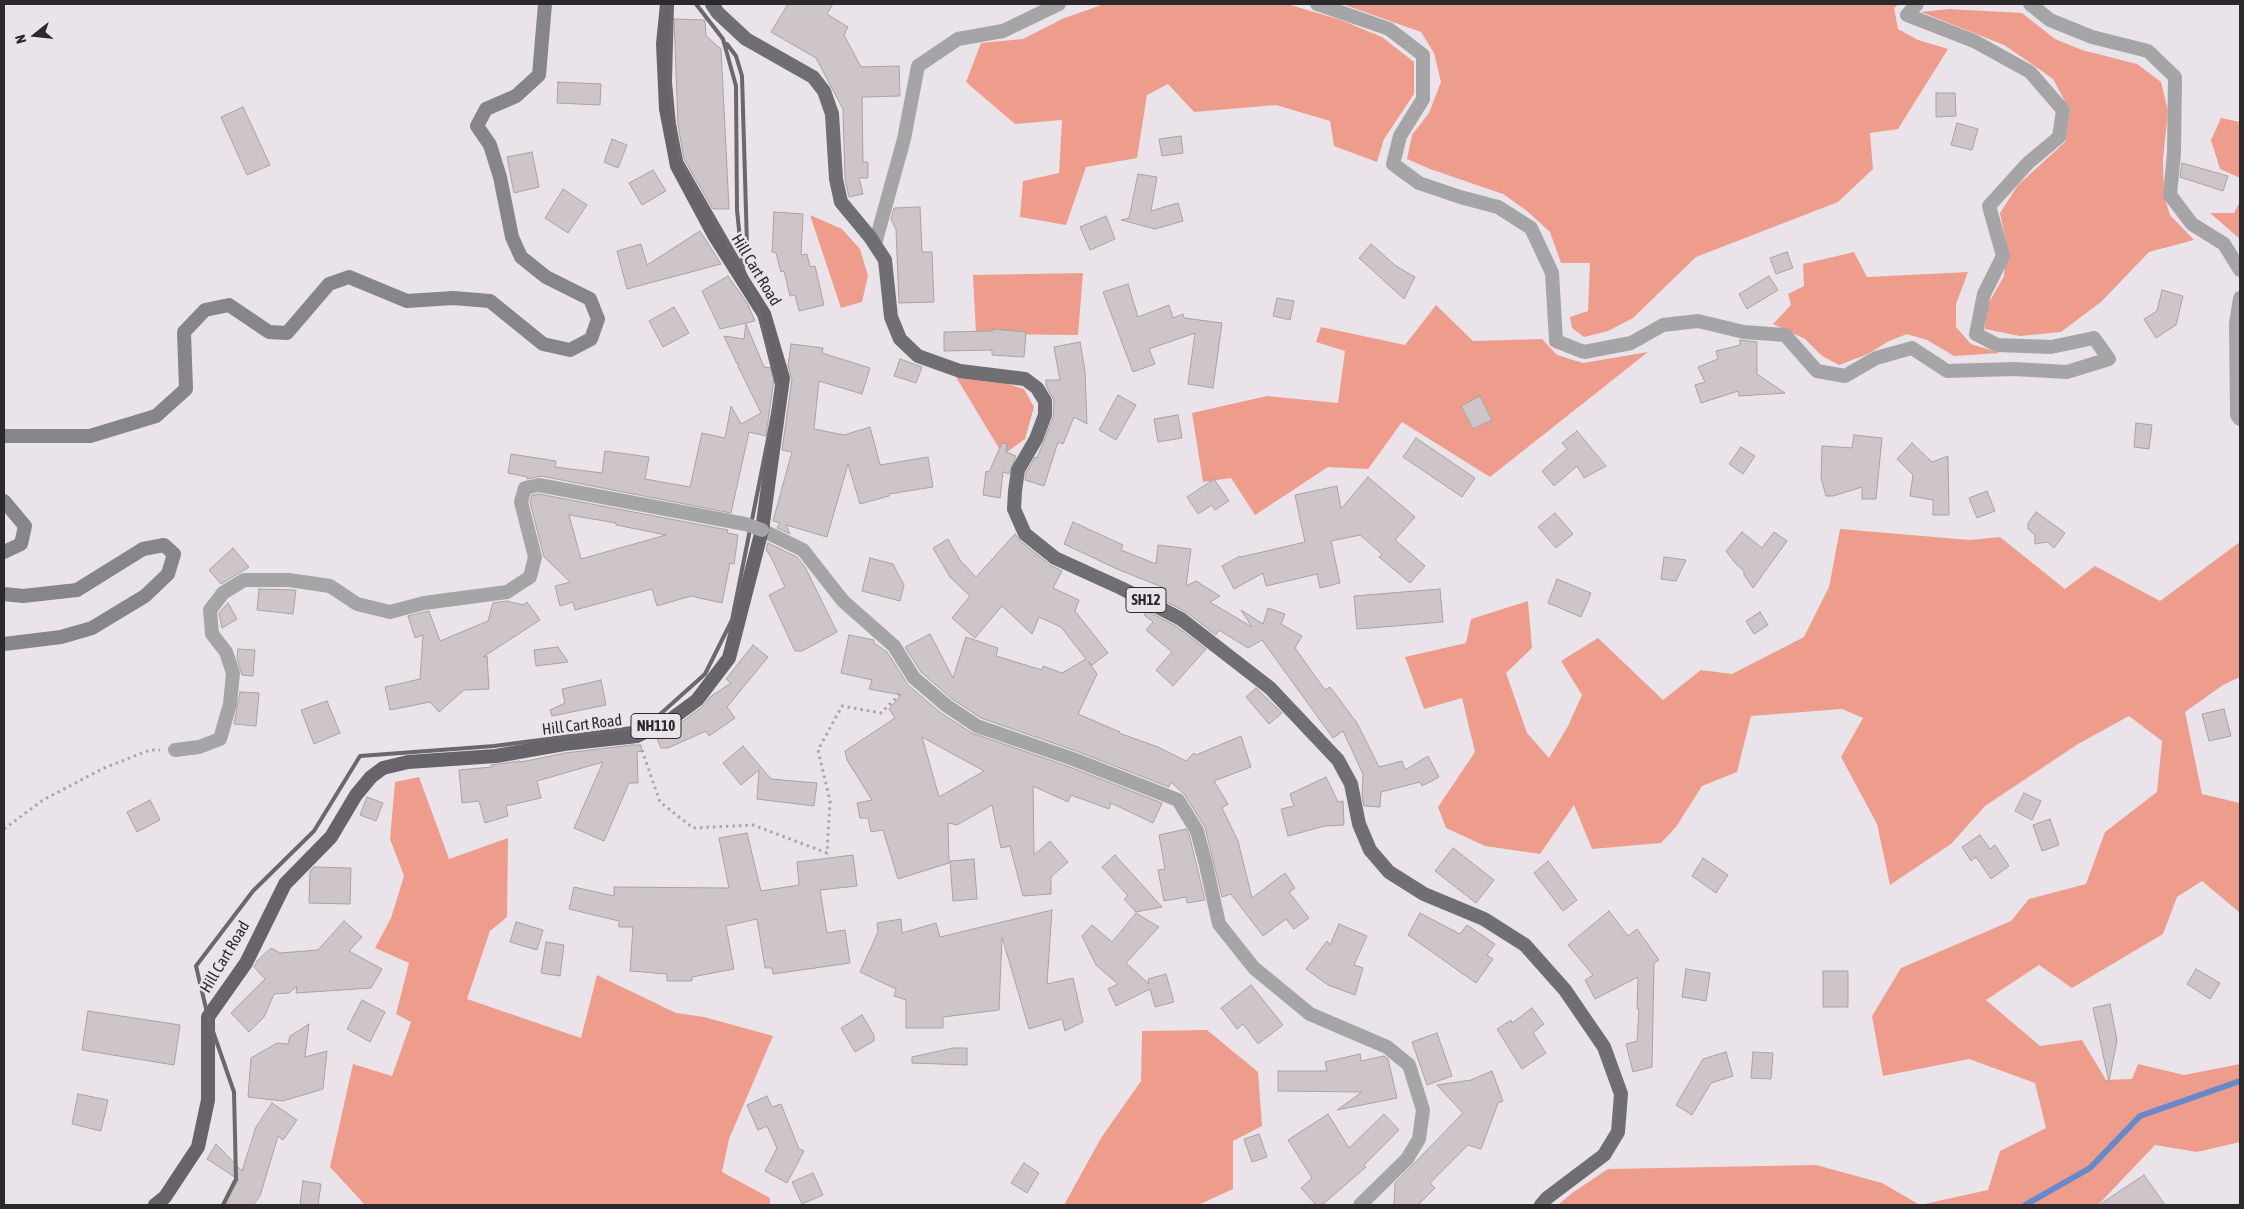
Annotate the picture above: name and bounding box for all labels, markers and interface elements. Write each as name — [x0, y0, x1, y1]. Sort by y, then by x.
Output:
north arrow — [10, 10, 60, 60]
text: N — [12, 33, 29, 45]
street label: Hill Cart Road — [727, 231, 785, 309]
road number: SH12 — [1126, 588, 1166, 612]
street label: Hill Cart Road — [541, 711, 623, 739]
road number: NH110 — [631, 714, 681, 738]
street label: Hill Cart Road — [196, 918, 254, 996]

